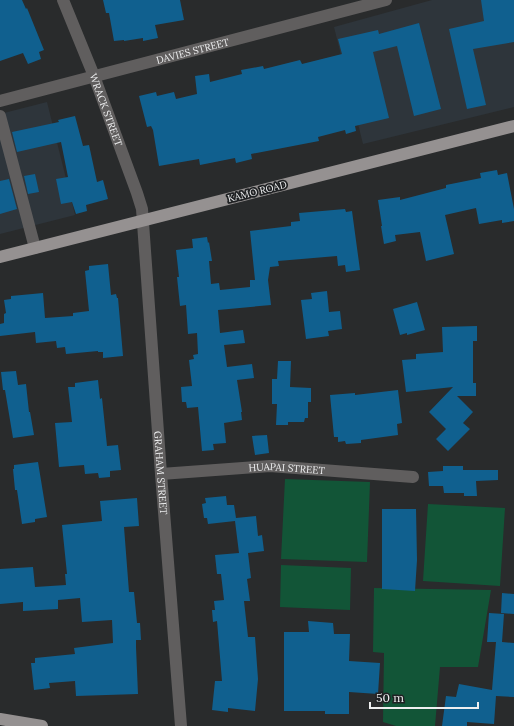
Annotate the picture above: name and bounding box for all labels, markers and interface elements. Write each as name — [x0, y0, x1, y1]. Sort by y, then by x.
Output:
street label: DAVIES STREET — [155, 35, 231, 67]
street label: WRACK STREET — [87, 72, 125, 149]
street label: KAMO ROAD — [226, 178, 288, 205]
street label: GRAHAM STREET — [151, 431, 170, 516]
street label: HUAPAI STREET — [248, 460, 326, 477]
scale bar — [370, 684, 478, 710]
text: 50 m — [376, 690, 404, 705]

